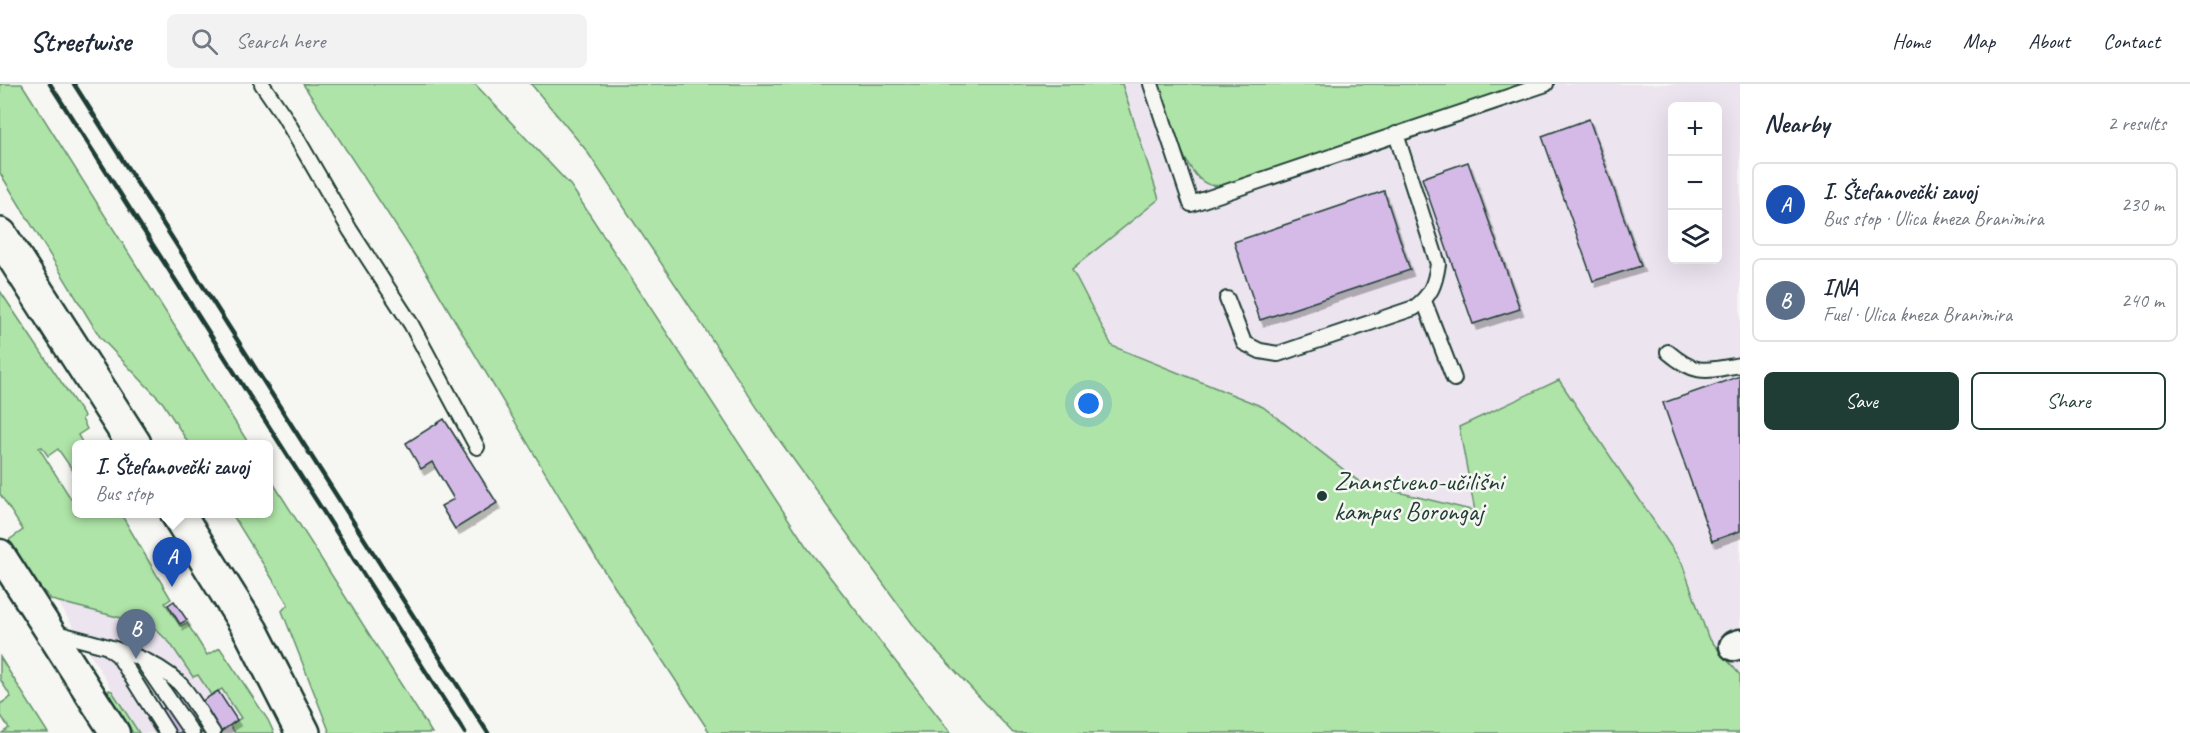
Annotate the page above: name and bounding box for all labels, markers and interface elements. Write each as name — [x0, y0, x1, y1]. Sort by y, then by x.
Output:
search box — [167, 14, 587, 68]
text: Streetwise — [30, 24, 131, 59]
icon: search — [188, 25, 221, 58]
text: Search here — [236, 27, 325, 55]
text: Home — [1892, 28, 1930, 54]
text: Map — [1963, 28, 1995, 54]
text: About — [2028, 28, 2070, 54]
text: Contact — [2103, 28, 2160, 54]
map controls — [1668, 102, 1722, 264]
button: + — [1668, 102, 1722, 156]
text: Nearby — [1764, 107, 1829, 140]
text: 2 results — [2107, 111, 2166, 136]
button: − — [1668, 156, 1722, 210]
text: I. Štefanovečki zavoj — [1823, 178, 1977, 206]
text: A — [1780, 192, 1791, 217]
text: 230 m — [2121, 192, 2164, 217]
text: Bus stop · Ulica kneza Branimira — [1823, 206, 2043, 231]
button: layers — [1668, 210, 1722, 264]
text: INA — [1823, 274, 1857, 302]
text: B — [1780, 288, 1791, 313]
text: 240 m — [2121, 288, 2164, 313]
text: Fuel · Ulica kneza Branimira — [1823, 302, 2012, 327]
button: Save — [1764, 372, 1959, 430]
button: Share — [1971, 372, 2166, 430]
your location — [1074, 389, 1103, 418]
popup — [72, 440, 273, 518]
text: I. Štefanovečki zavoj — [95, 453, 250, 481]
place label: Znanstveno-učilišni kampus Borongaj — [1334, 465, 1506, 528]
text: Bus stop — [95, 481, 153, 506]
marker: Znanstveno-učilišni kampus Borongaj — [1315, 489, 1329, 503]
pin: A — [152, 538, 192, 587]
pin: B — [116, 610, 156, 659]

